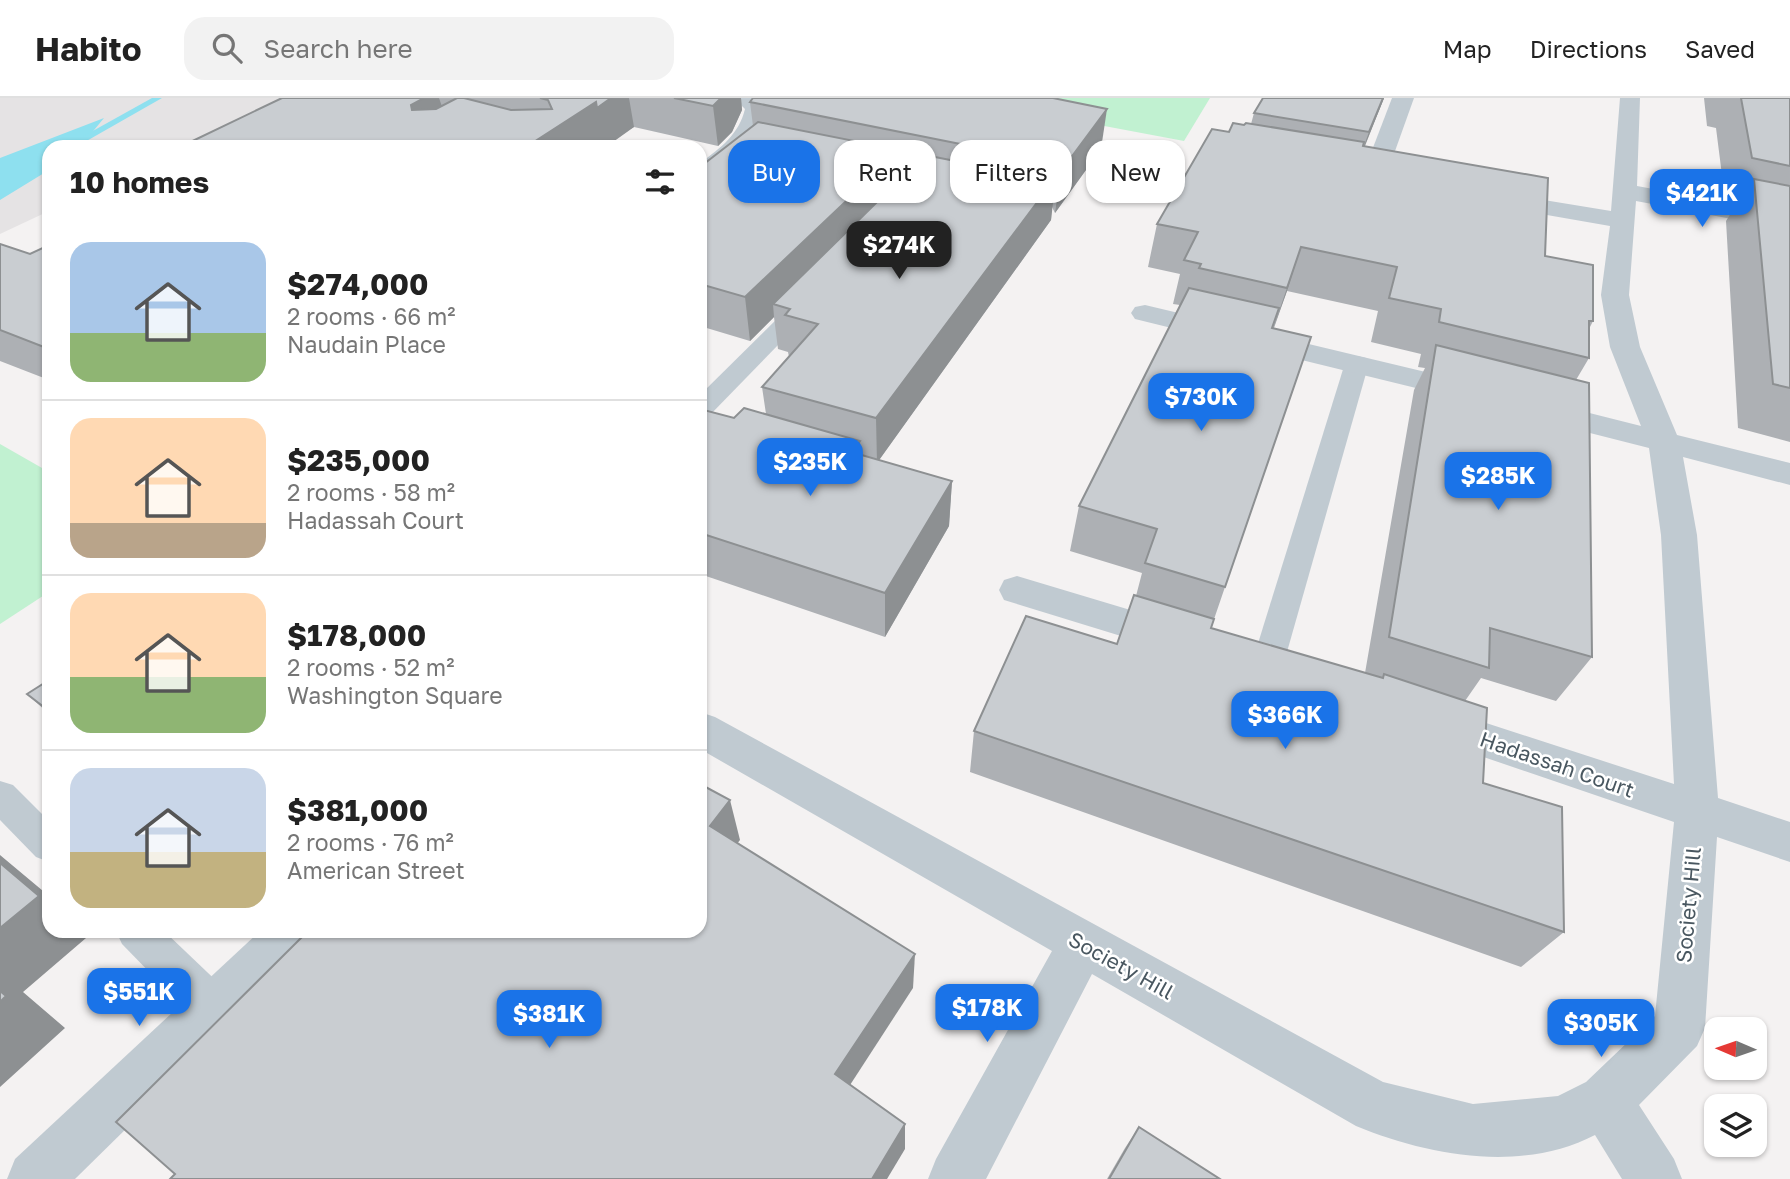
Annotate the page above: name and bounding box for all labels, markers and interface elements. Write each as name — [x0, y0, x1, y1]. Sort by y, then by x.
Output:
search box — [184, 17, 674, 80]
text: Habito — [35, 29, 142, 68]
icon: search — [208, 29, 246, 67]
text: Search here — [264, 33, 413, 64]
text: Map — [1443, 34, 1492, 63]
text: Directions — [1530, 34, 1647, 63]
text: Saved — [1685, 34, 1755, 63]
chip: Buy — [728, 140, 820, 203]
chip: Rent — [834, 140, 936, 203]
chip: Filters — [950, 140, 1072, 203]
chip: New — [1086, 140, 1185, 203]
icon: filters — [641, 163, 679, 201]
text: 10 homes — [70, 164, 209, 200]
pin: $421K — [1653, 170, 1751, 229]
text: $421K — [1666, 178, 1738, 206]
pin: $274K — [850, 222, 948, 281]
text: $274K — [862, 230, 936, 258]
text: $274,000 — [287, 266, 429, 302]
icon: home — [126, 270, 210, 354]
text: 2 rooms · 66 m² — [287, 302, 456, 330]
text: Naudain Place — [287, 330, 446, 358]
pin: $730K — [1152, 374, 1250, 433]
text: $730K — [1164, 382, 1238, 410]
pin: $235K — [761, 438, 859, 498]
text: $235,000 — [287, 442, 430, 478]
icon: home — [126, 446, 210, 530]
text: $235K — [773, 447, 847, 475]
pin: $285K — [1449, 452, 1547, 512]
text: $285K — [1461, 461, 1535, 489]
text: 2 rooms · 58 m² — [287, 478, 455, 506]
text: Hadassah Court — [287, 506, 464, 534]
text: $178,000 — [287, 617, 426, 653]
icon: home — [126, 621, 210, 705]
text: 2 rooms · 52 m² — [287, 653, 454, 681]
text: Washington Square — [287, 681, 503, 709]
pin: $366K — [1236, 692, 1334, 751]
text: $366K — [1247, 700, 1323, 728]
street label: Hadassah Court — [1477, 725, 1638, 803]
text: $381,000 — [287, 792, 428, 828]
icon: home — [126, 796, 210, 880]
text: 2 rooms · 76 m² — [287, 828, 454, 856]
street label: Society Hill — [1670, 846, 1706, 964]
text: American Street — [287, 856, 465, 884]
street label: Society Hill — [1064, 926, 1179, 1005]
pin: $551K — [90, 968, 188, 1028]
text: $551K — [103, 977, 175, 1005]
pin: $178K — [938, 984, 1036, 1044]
pin: $381K — [500, 990, 598, 1050]
text: $178K — [951, 993, 1023, 1021]
text: $381K — [513, 999, 585, 1027]
pin: $305K — [1552, 1000, 1650, 1059]
text: $305K — [1563, 1008, 1639, 1036]
north arrow — [1704, 1017, 1768, 1080]
map controls — [1704, 1017, 1767, 1157]
button: layers — [1704, 1094, 1767, 1157]

